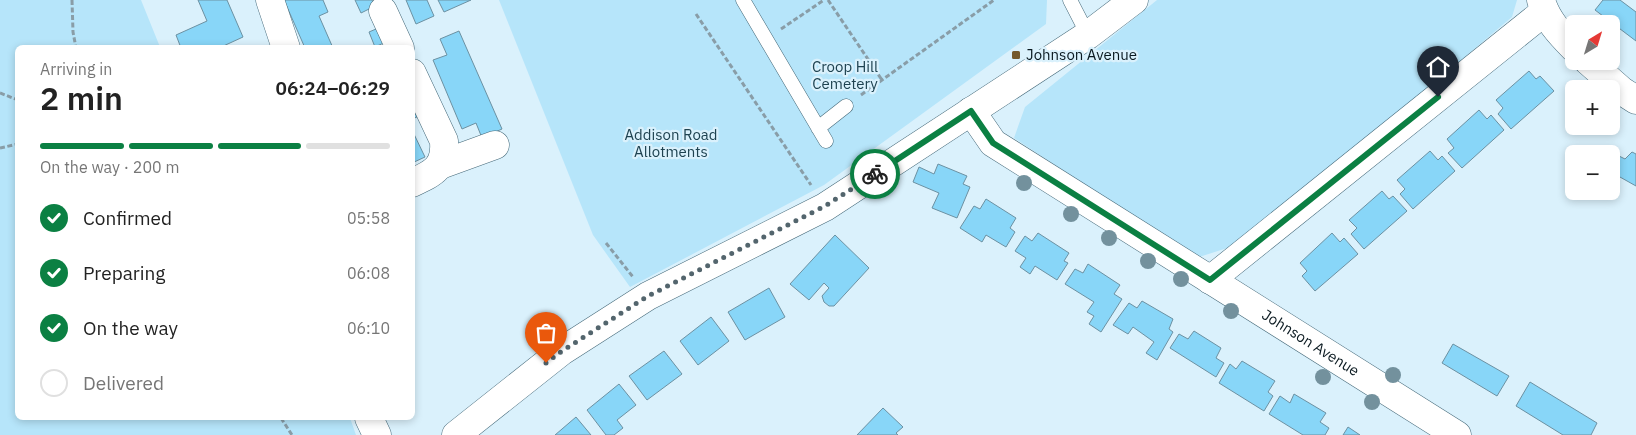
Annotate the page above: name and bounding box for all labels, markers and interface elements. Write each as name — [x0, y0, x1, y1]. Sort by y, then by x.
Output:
north arrow — [1565, 15, 1620, 70]
map controls — [1565, 15, 1620, 200]
place label: Johnson Avenue — [1026, 45, 1137, 64]
pin — [1417, 46, 1459, 97]
marker: Johnson Avenue — [1010, 49, 1022, 61]
icon: home — [1424, 53, 1452, 81]
park label: Croop Hill Cemetery — [812, 57, 878, 93]
text: Arriving in — [40, 59, 112, 79]
text: 06:24–06:29 — [276, 76, 390, 100]
text: 2 min — [40, 77, 123, 119]
button: + — [1565, 80, 1620, 135]
park label: Addison Road Allotments — [624, 125, 718, 161]
button: − — [1565, 145, 1620, 200]
courier — [850, 149, 900, 199]
text: On the way · 200 m — [40, 157, 179, 177]
icon: bike — [861, 160, 889, 188]
icon: check — [40, 204, 68, 232]
text: Confirmed — [83, 206, 172, 230]
text: 05:58 — [347, 208, 390, 228]
icon: check — [40, 259, 68, 287]
text: Preparing — [83, 261, 165, 285]
text: 06:08 — [347, 263, 390, 283]
street label: Johnson Avenue — [1259, 305, 1363, 380]
pin — [525, 312, 567, 363]
icon: check — [40, 314, 68, 342]
text: On the way — [83, 316, 178, 340]
text: 06:10 — [347, 318, 390, 338]
icon: bag — [532, 319, 560, 347]
text: Delivered — [83, 371, 164, 395]

